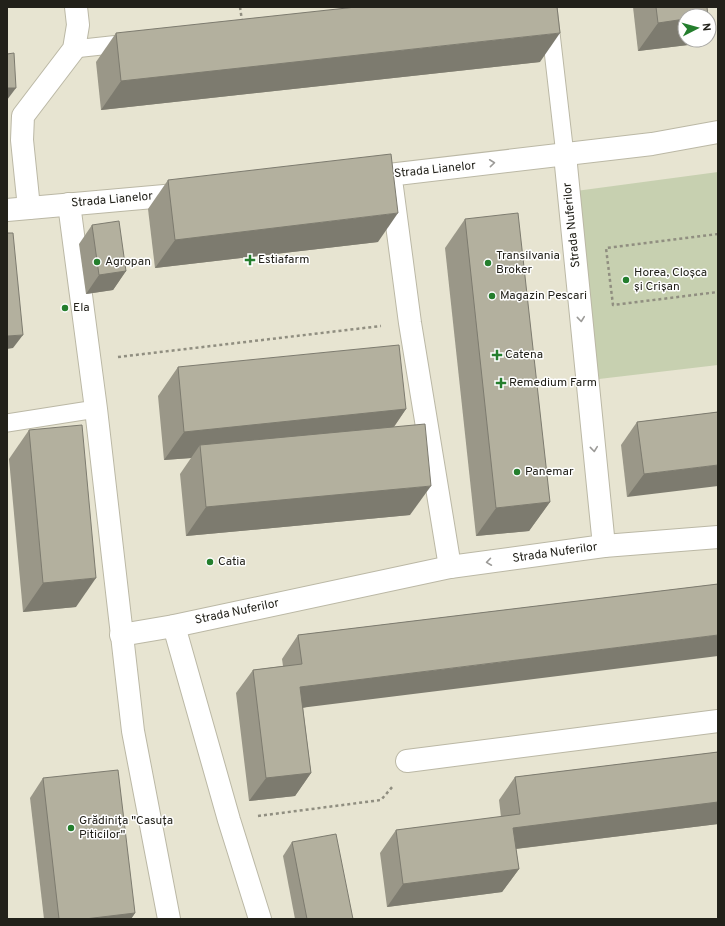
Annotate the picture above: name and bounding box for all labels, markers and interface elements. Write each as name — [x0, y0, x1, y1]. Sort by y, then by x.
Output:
north arrow — [677, 8, 717, 48]
text: N — [699, 22, 713, 32]
street label: Strada Lianelor — [393, 158, 477, 182]
one-way arrow — [489, 159, 495, 168]
street label: Strada Nuferilor — [560, 181, 584, 268]
street label: Strada Lianelor — [70, 188, 154, 212]
place label: Transilvania Broker — [496, 248, 560, 278]
place label: Estiafarm — [258, 252, 309, 268]
place label: Agropan — [105, 254, 151, 270]
marker: Estiafarm — [245, 255, 255, 265]
marker: Agropan — [92, 257, 102, 267]
marker: Transilvania Broker — [483, 258, 493, 268]
place label: Horea, Cloșca și Crișan — [634, 265, 707, 295]
marker: Horea, Cloșca și Crișan — [621, 275, 631, 285]
place label: Magazin Pescari — [500, 288, 587, 304]
marker: Magazin Pescari — [487, 291, 497, 301]
place label: Ela — [73, 300, 90, 316]
marker: Ela — [60, 303, 70, 313]
one-way arrow — [576, 316, 585, 322]
place label: Catena — [505, 347, 543, 363]
marker: Catena — [492, 350, 502, 360]
place label: Remedium Farm — [509, 375, 597, 391]
marker: Remedium Farm — [496, 378, 506, 388]
one-way arrow — [589, 446, 598, 452]
place label: Panemar — [525, 464, 574, 480]
marker: Panemar — [512, 467, 522, 477]
street label: Strada Nuferilor — [512, 539, 599, 567]
place label: Catia — [218, 554, 246, 570]
marker: Catia — [205, 557, 215, 567]
one-way arrow — [486, 557, 492, 566]
street label: Strada Nuferilor — [193, 595, 281, 629]
place label: Grădinița "Casuța Piticilor" — [79, 813, 173, 843]
marker: Grădinița "Casuța Piticilor" — [66, 823, 76, 833]

